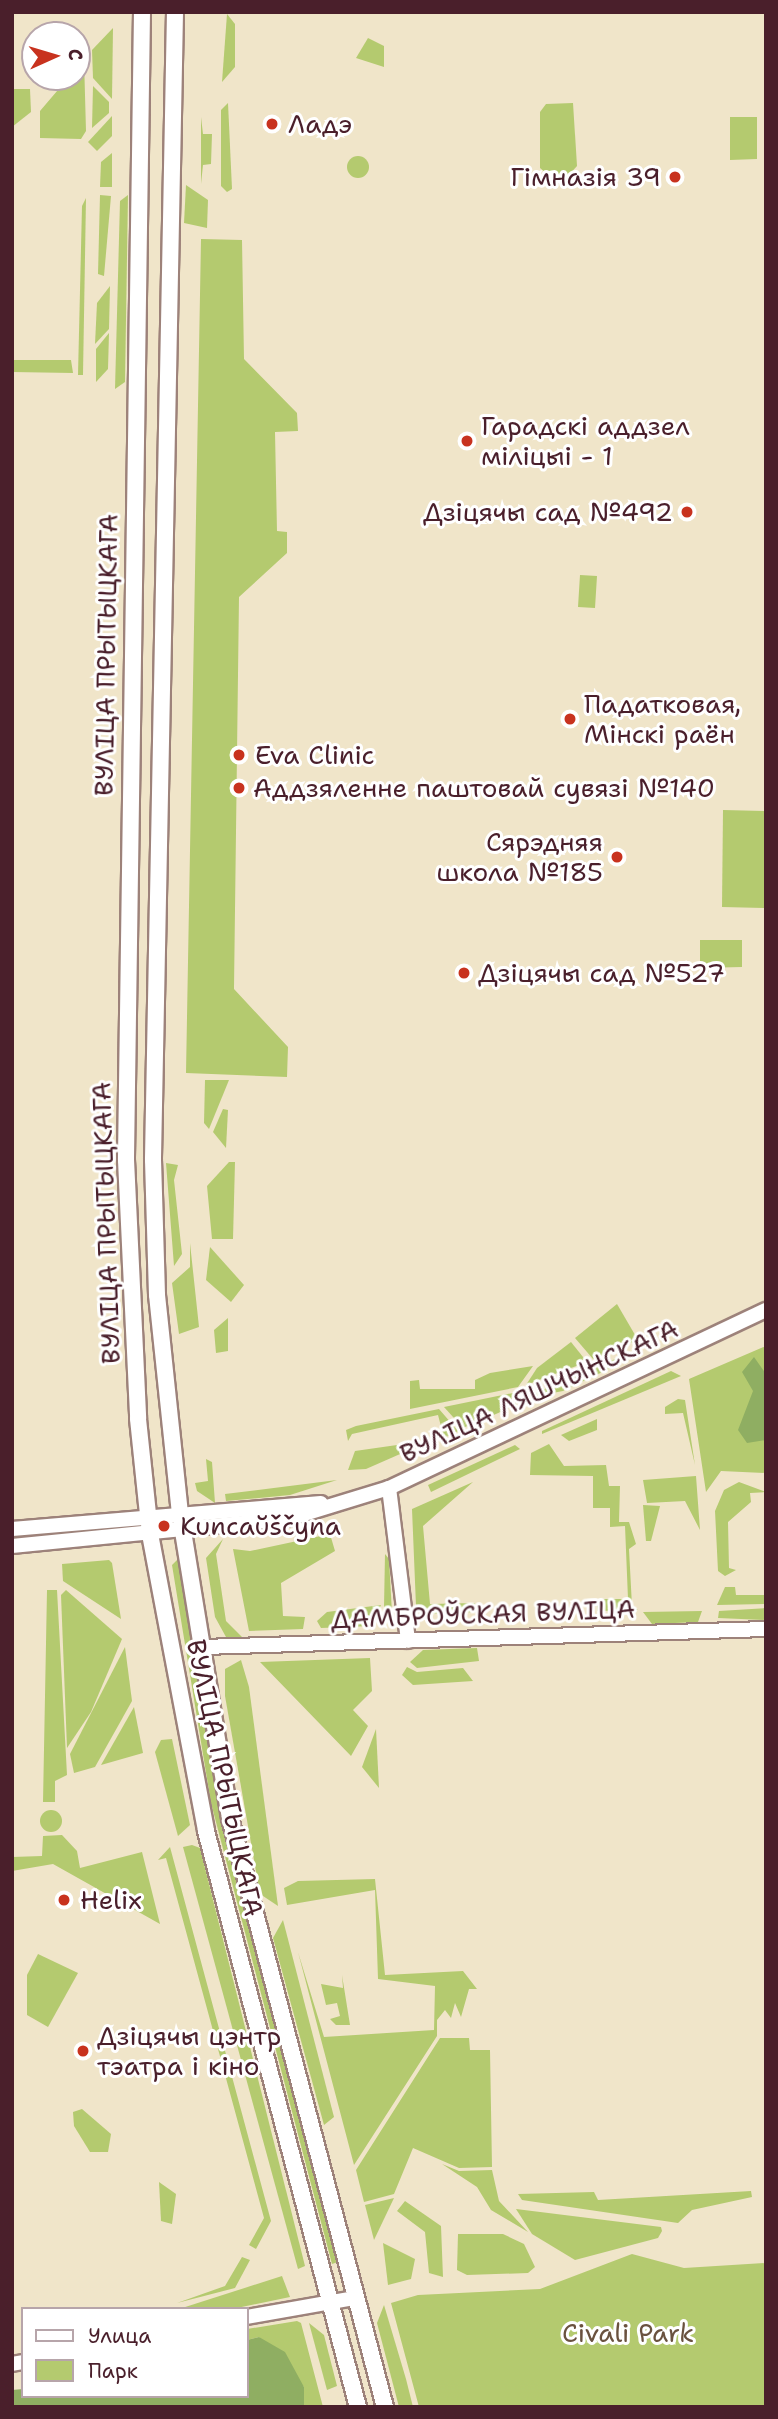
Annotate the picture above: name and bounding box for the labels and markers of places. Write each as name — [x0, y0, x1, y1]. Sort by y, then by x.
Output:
place label: Ладэ — [288, 108, 352, 140]
marker: Ладэ — [262, 114, 282, 134]
place label: Гімназія 39 — [510, 161, 661, 193]
marker: Гімназія 39 — [667, 169, 683, 185]
place label: Гарадскі аддзел міліцыі - 1 — [481, 410, 690, 472]
marker: Гарадскі аддзел міліцыі - 1 — [459, 433, 475, 449]
place label: Дзіцячы сад №492 — [423, 496, 673, 528]
marker: Дзіцячы сад №492 — [679, 504, 695, 520]
place label: Падатковая, Мінскі раён — [584, 688, 741, 750]
marker: Падатковая, Мінскі раён — [562, 711, 578, 727]
place label: Eva Clinic — [255, 739, 375, 771]
marker: Eva Clinic — [229, 745, 249, 765]
place label: Аддзяленне паштовай сувязі №140 — [253, 772, 715, 804]
marker: Аддзяленне паштовай сувязі №140 — [231, 780, 247, 796]
place label: Сярэдняя школа №185 — [437, 826, 603, 888]
marker: Сярэдняя школа №185 — [609, 849, 625, 865]
place label: Дзіцячы сад №527 — [478, 957, 725, 989]
marker: Дзіцячы сад №527 — [456, 965, 472, 981]
place label: Kuncaŭščyna — [180, 1510, 341, 1542]
marker: Kuncaŭščyna — [154, 1516, 174, 1536]
place label: Helix — [80, 1884, 142, 1916]
marker: Helix — [54, 1890, 74, 1910]
place label: Дзіцячы цэнтр тэатра і кіно — [97, 2020, 281, 2082]
marker: Дзіцячы цэнтр тэатра і кіно — [75, 2043, 91, 2059]

